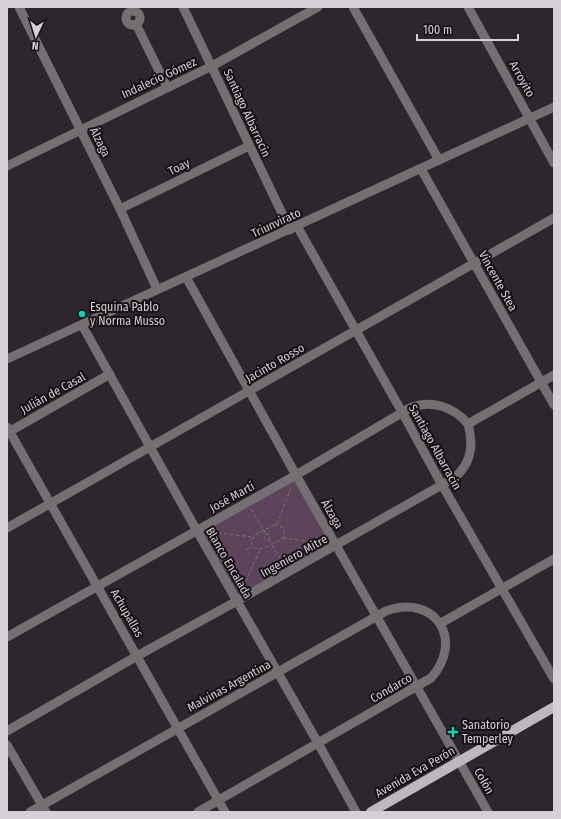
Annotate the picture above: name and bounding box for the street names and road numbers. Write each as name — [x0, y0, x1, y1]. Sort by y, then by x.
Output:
street label: Indalecio Gómez — [119, 54, 199, 101]
street label: Arroyito — [506, 59, 538, 99]
street label: Santiago Albarracín — [220, 67, 274, 159]
street label: Álzaga — [87, 124, 114, 159]
street label: Toay — [166, 156, 193, 178]
street label: Triunvirato — [249, 205, 303, 241]
street label: Vincente Stea — [476, 249, 520, 314]
street label: Jacinto Rosso — [243, 341, 307, 385]
street label: Julián de Casal — [18, 369, 88, 417]
street label: Santiago Albarracín — [406, 402, 464, 492]
street label: José Martí — [207, 479, 257, 515]
street label: Álzaga — [318, 496, 347, 531]
street label: Blanco Encalada — [203, 525, 255, 601]
street label: Ingeniero Mitre — [258, 532, 330, 580]
street label: Achupallas — [108, 586, 146, 640]
street label: Malvinas Argentina — [185, 657, 273, 715]
street label: Condarco — [368, 670, 414, 706]
street label: Avenida Eva Perón — [373, 744, 457, 800]
street label: Colón — [471, 765, 497, 797]

